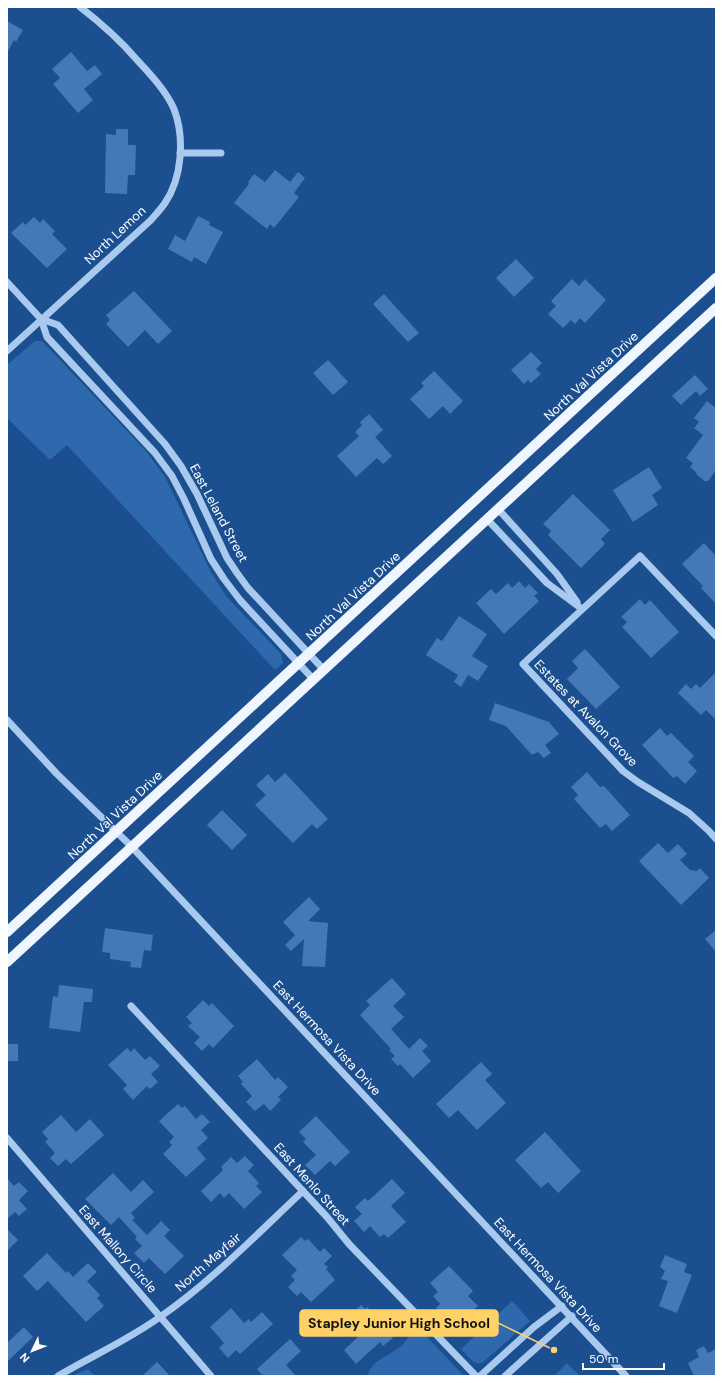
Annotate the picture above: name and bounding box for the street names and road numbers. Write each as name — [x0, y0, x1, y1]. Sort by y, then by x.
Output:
street label: North Lemon — [81, 202, 149, 268]
street label: North Val Vista Drive — [540, 328, 642, 424]
street label: East Leland Street — [186, 461, 252, 565]
street label: North Val Vista Drive — [302, 548, 404, 644]
street label: Estates at Avalon Grove — [531, 656, 641, 770]
street label: North Val Vista Drive — [64, 767, 166, 863]
street label: East Hermosa Vista Drive — [269, 977, 385, 1099]
street label: East Menlo Street — [270, 1139, 354, 1229]
street label: East Mallory Circle — [75, 1202, 161, 1296]
street label: East Hermosa Vista Drive — [490, 1214, 606, 1336]
street label: North Mayfair — [172, 1229, 245, 1295]

